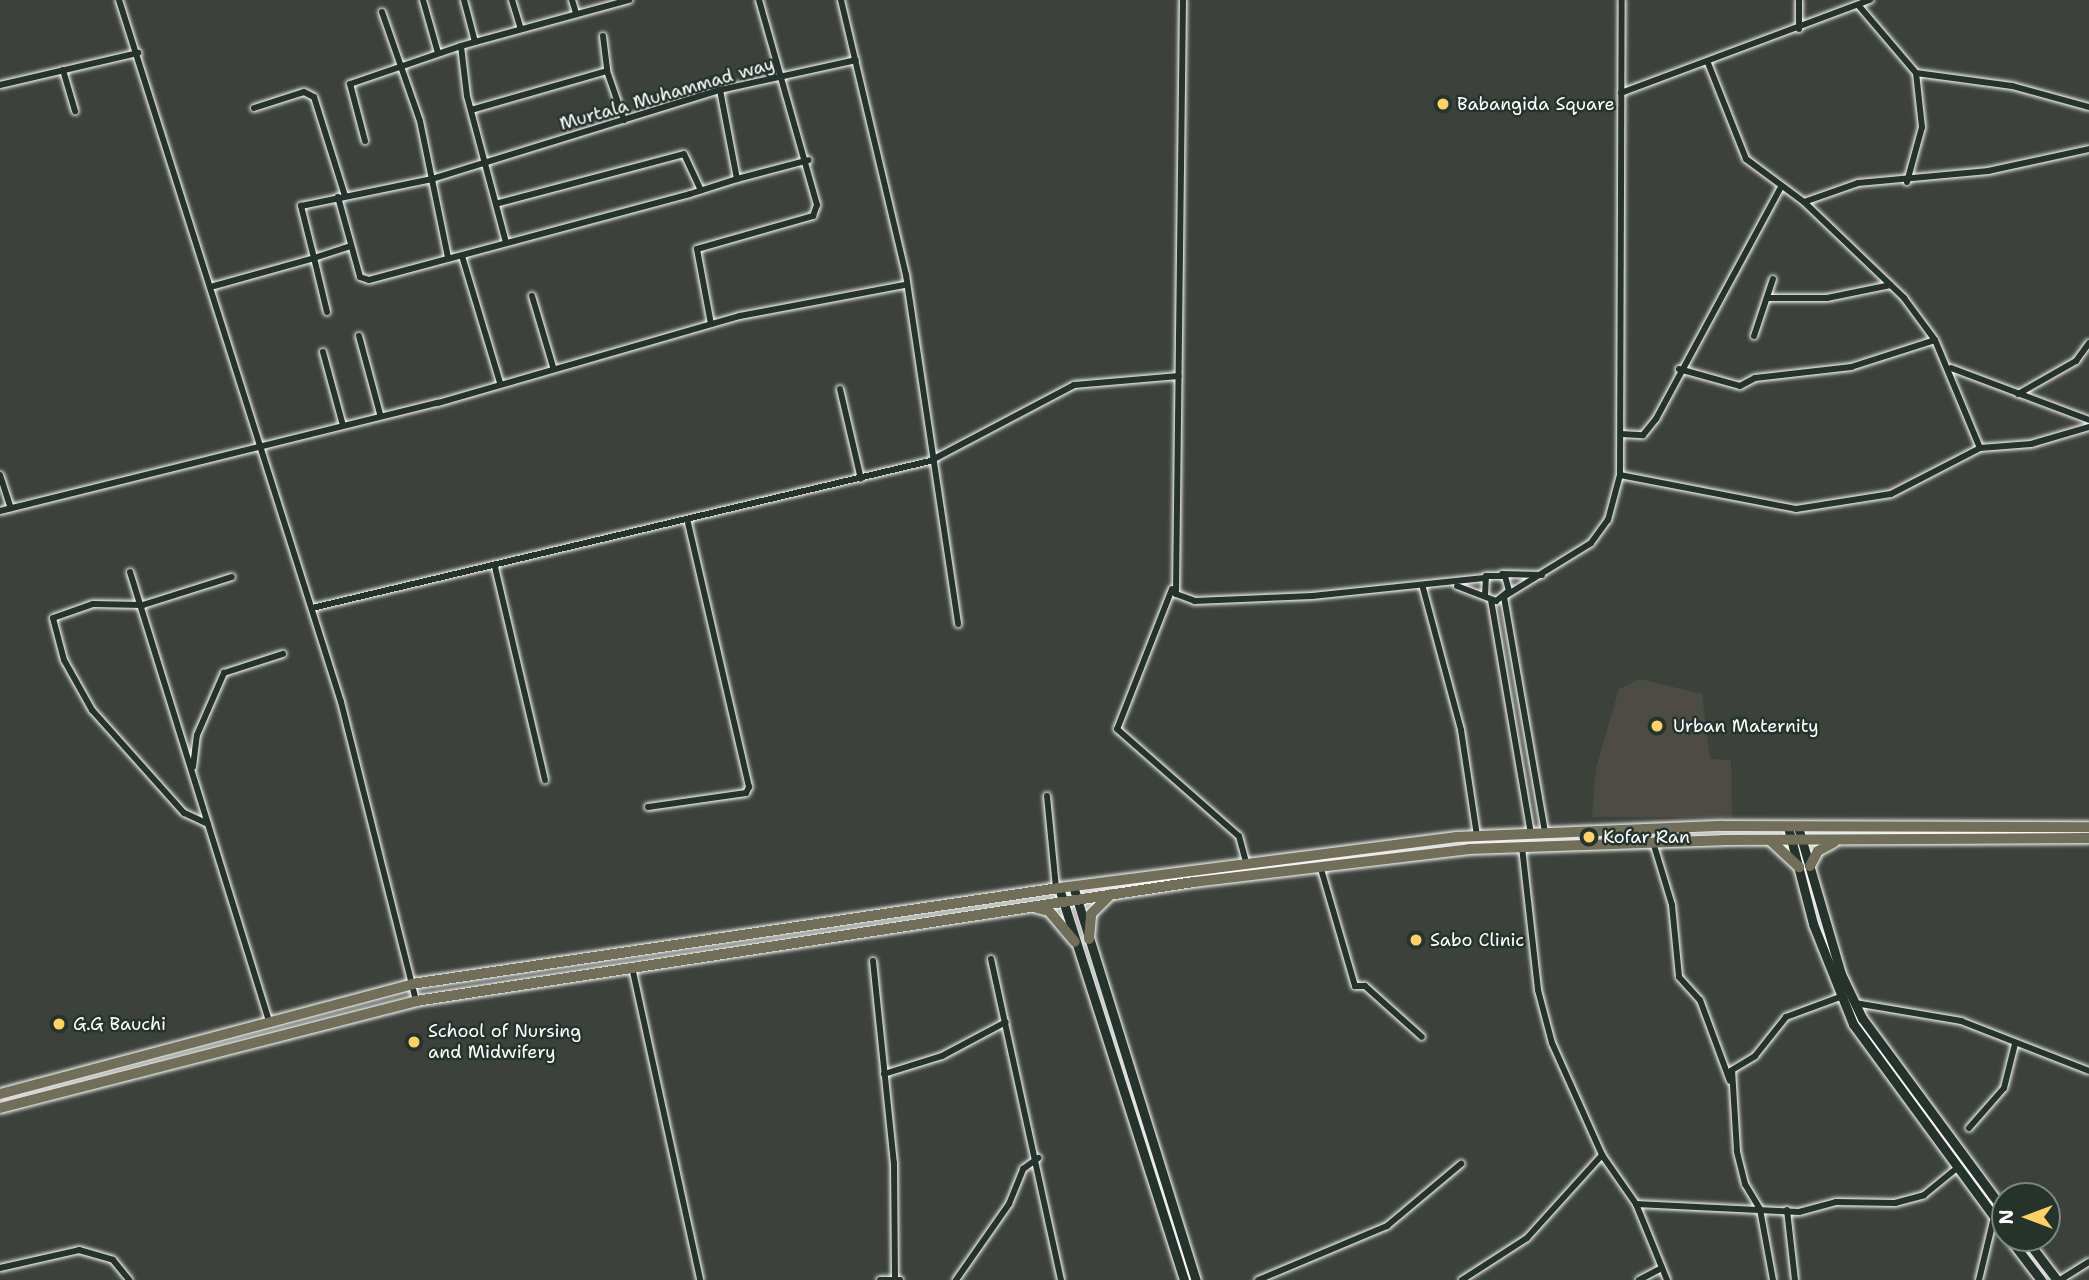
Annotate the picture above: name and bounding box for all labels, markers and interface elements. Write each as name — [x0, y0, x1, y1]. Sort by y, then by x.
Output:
street label: Murtala Muhammad way — [557, 53, 777, 135]
place label: Babangida Square — [1457, 93, 1615, 115]
marker: Babangida Square — [1435, 96, 1451, 112]
place label: Urban Maternity — [1673, 715, 1819, 737]
marker: Urban Maternity — [1647, 716, 1667, 736]
place label: Kofar Ran — [1603, 826, 1690, 848]
marker: Kofar Ran — [1581, 829, 1597, 845]
place label: Sabo Clinic — [1430, 929, 1524, 951]
marker: Sabo Clinic — [1408, 932, 1424, 948]
place label: G.G Bauchi — [73, 1013, 166, 1035]
marker: G.G Bauchi — [51, 1016, 67, 1032]
place label: School of Nursing and Midwifery — [428, 1021, 581, 1064]
marker: School of Nursing and Midwifery — [406, 1034, 422, 1050]
north arrow — [1991, 1182, 2061, 1252]
text: N — [1994, 1209, 2019, 1225]

